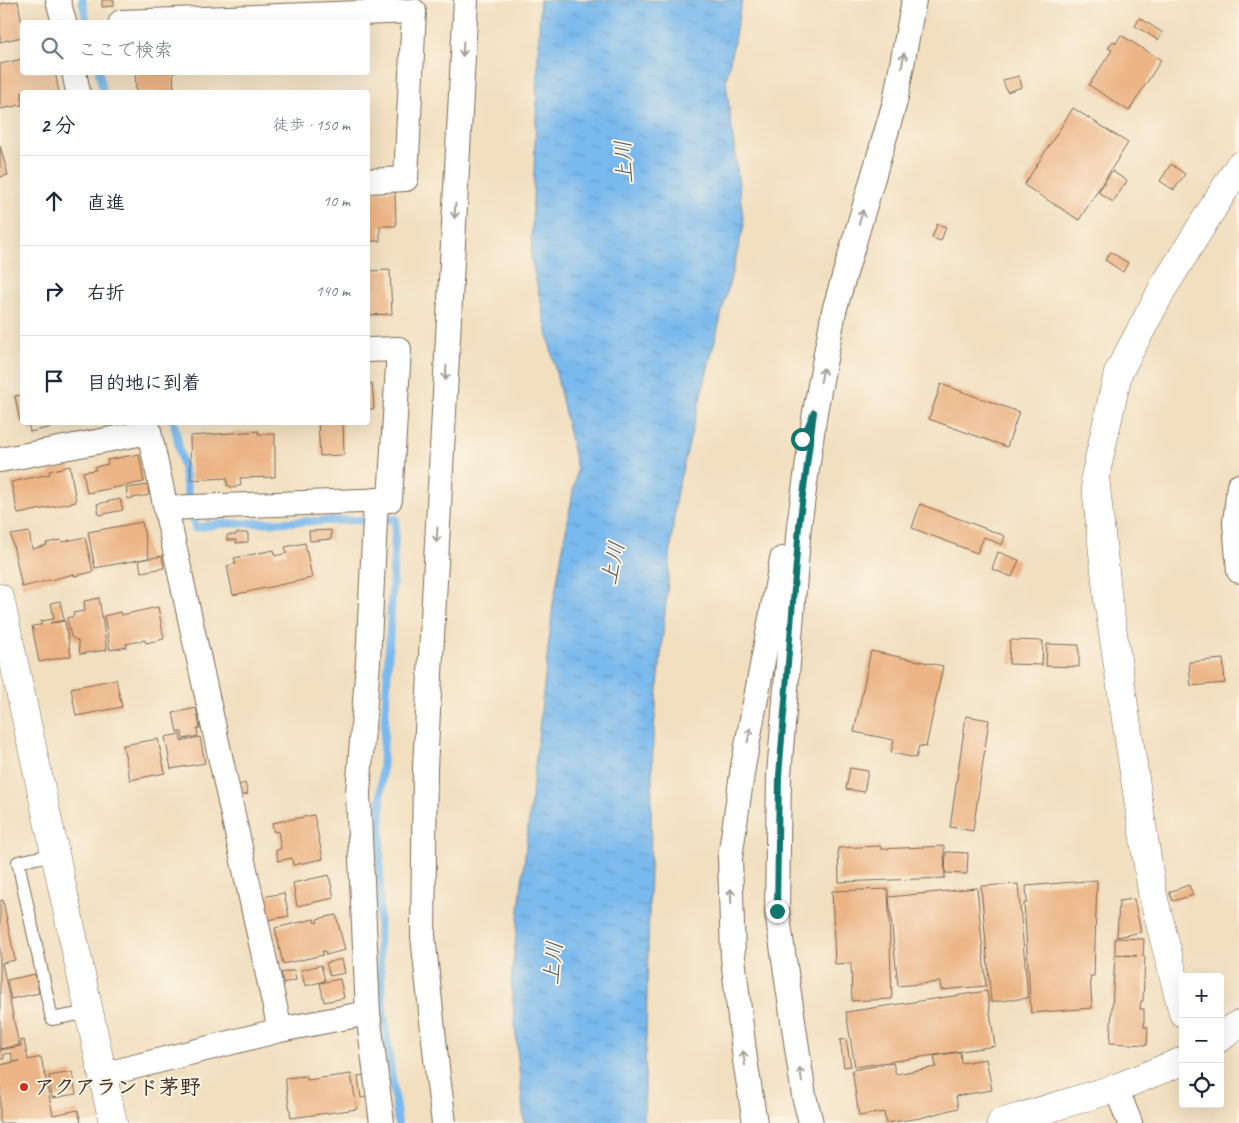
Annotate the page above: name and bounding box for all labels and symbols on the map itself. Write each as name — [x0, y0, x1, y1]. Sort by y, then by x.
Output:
one-way arrow — [459, 40, 468, 56]
one-way arrow — [898, 53, 908, 69]
water label: 上川 — [609, 139, 639, 185]
one-way arrow — [450, 203, 459, 219]
one-way arrow — [857, 210, 867, 226]
one-way arrow — [441, 364, 451, 381]
one-way arrow — [817, 367, 827, 383]
route start — [791, 428, 814, 451]
one-way arrow — [433, 527, 442, 543]
water label: 上川 — [595, 539, 631, 587]
one-way arrow — [745, 727, 754, 743]
one-way arrow — [726, 888, 736, 904]
route end — [766, 900, 789, 923]
water label: 上川 — [537, 940, 569, 986]
one-way arrow — [739, 1050, 749, 1066]
one-way arrow — [796, 1068, 806, 1084]
place label: アクアランド茅野 — [34, 1074, 201, 1100]
marker: アクアランド茅野 — [18, 1081, 30, 1093]

